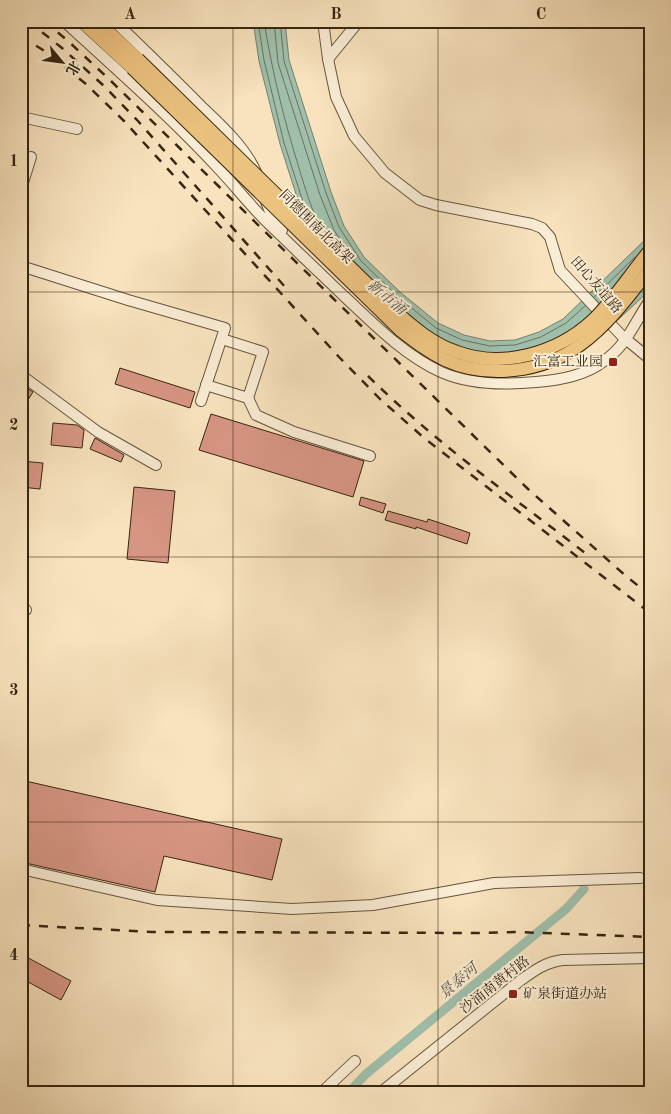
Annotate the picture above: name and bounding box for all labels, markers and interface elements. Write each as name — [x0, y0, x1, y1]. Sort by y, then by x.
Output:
text: A — [124, 7, 136, 23]
text: B — [330, 7, 342, 23]
text: C — [536, 7, 546, 23]
north arrow — [38, 38, 88, 88]
text: 北 — [63, 58, 83, 78]
text: 1 — [9, 154, 19, 170]
street label: 同德围南北高架 — [276, 187, 356, 267]
street label: 田心友谊路 — [568, 253, 626, 316]
water label: 新市涌 — [364, 276, 411, 319]
place label: 汇富工业园 — [533, 354, 603, 369]
marker: 汇富工业园 — [607, 356, 619, 368]
text: 2 — [9, 418, 19, 434]
text: 3 — [9, 683, 19, 699]
text: 4 — [9, 948, 19, 964]
street label: 沙涌南黄村路 — [457, 953, 532, 1016]
water label: 景泰河 — [436, 958, 483, 1002]
place label: 矿泉街道办站 — [523, 986, 607, 1001]
marker: 矿泉街道办站 — [507, 988, 519, 1000]

